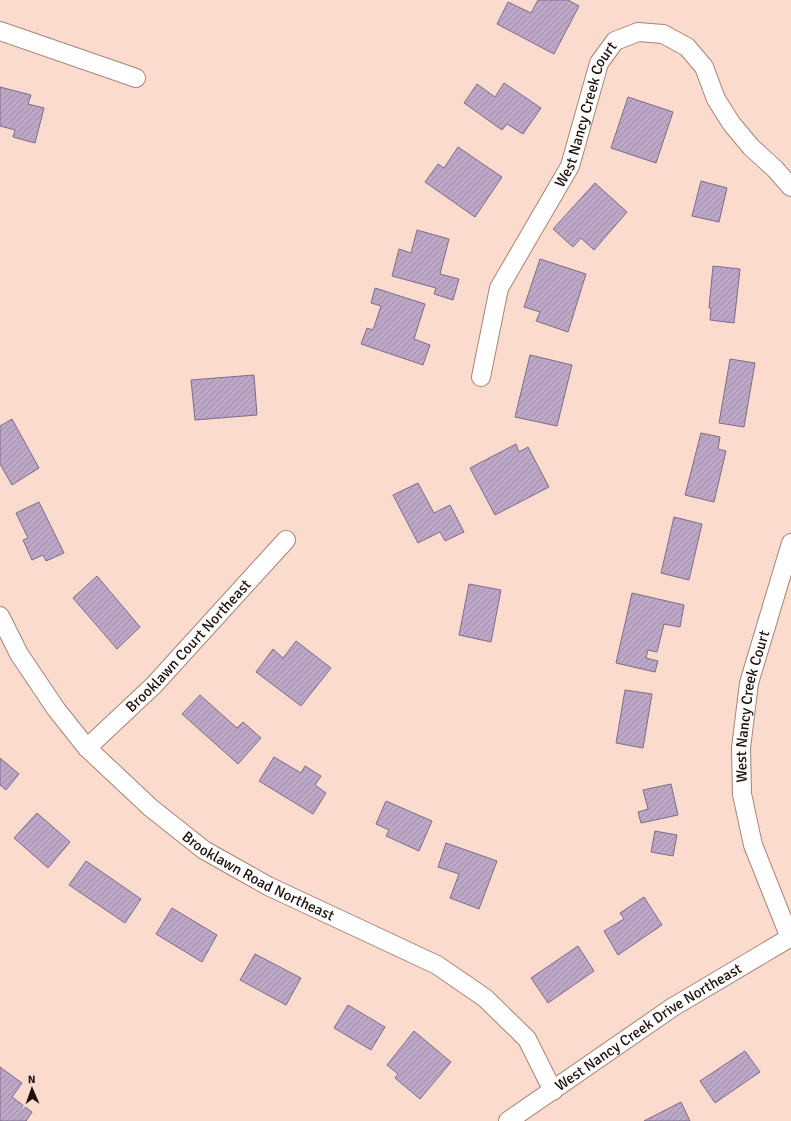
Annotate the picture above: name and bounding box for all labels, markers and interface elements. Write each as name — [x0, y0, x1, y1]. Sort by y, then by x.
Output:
street label: West Nancy Creek Court — [551, 38, 621, 191]
street label: Brooklawn Court Northeast — [122, 576, 255, 716]
street label: West Nancy Creek Court — [732, 628, 773, 783]
street label: Brooklawn Road Northeast — [179, 827, 337, 925]
street label: West Nancy Creek Drive Northeast — [552, 959, 745, 1095]
north arrow — [12, 1069, 52, 1109]
text: N — [28, 1073, 36, 1086]

